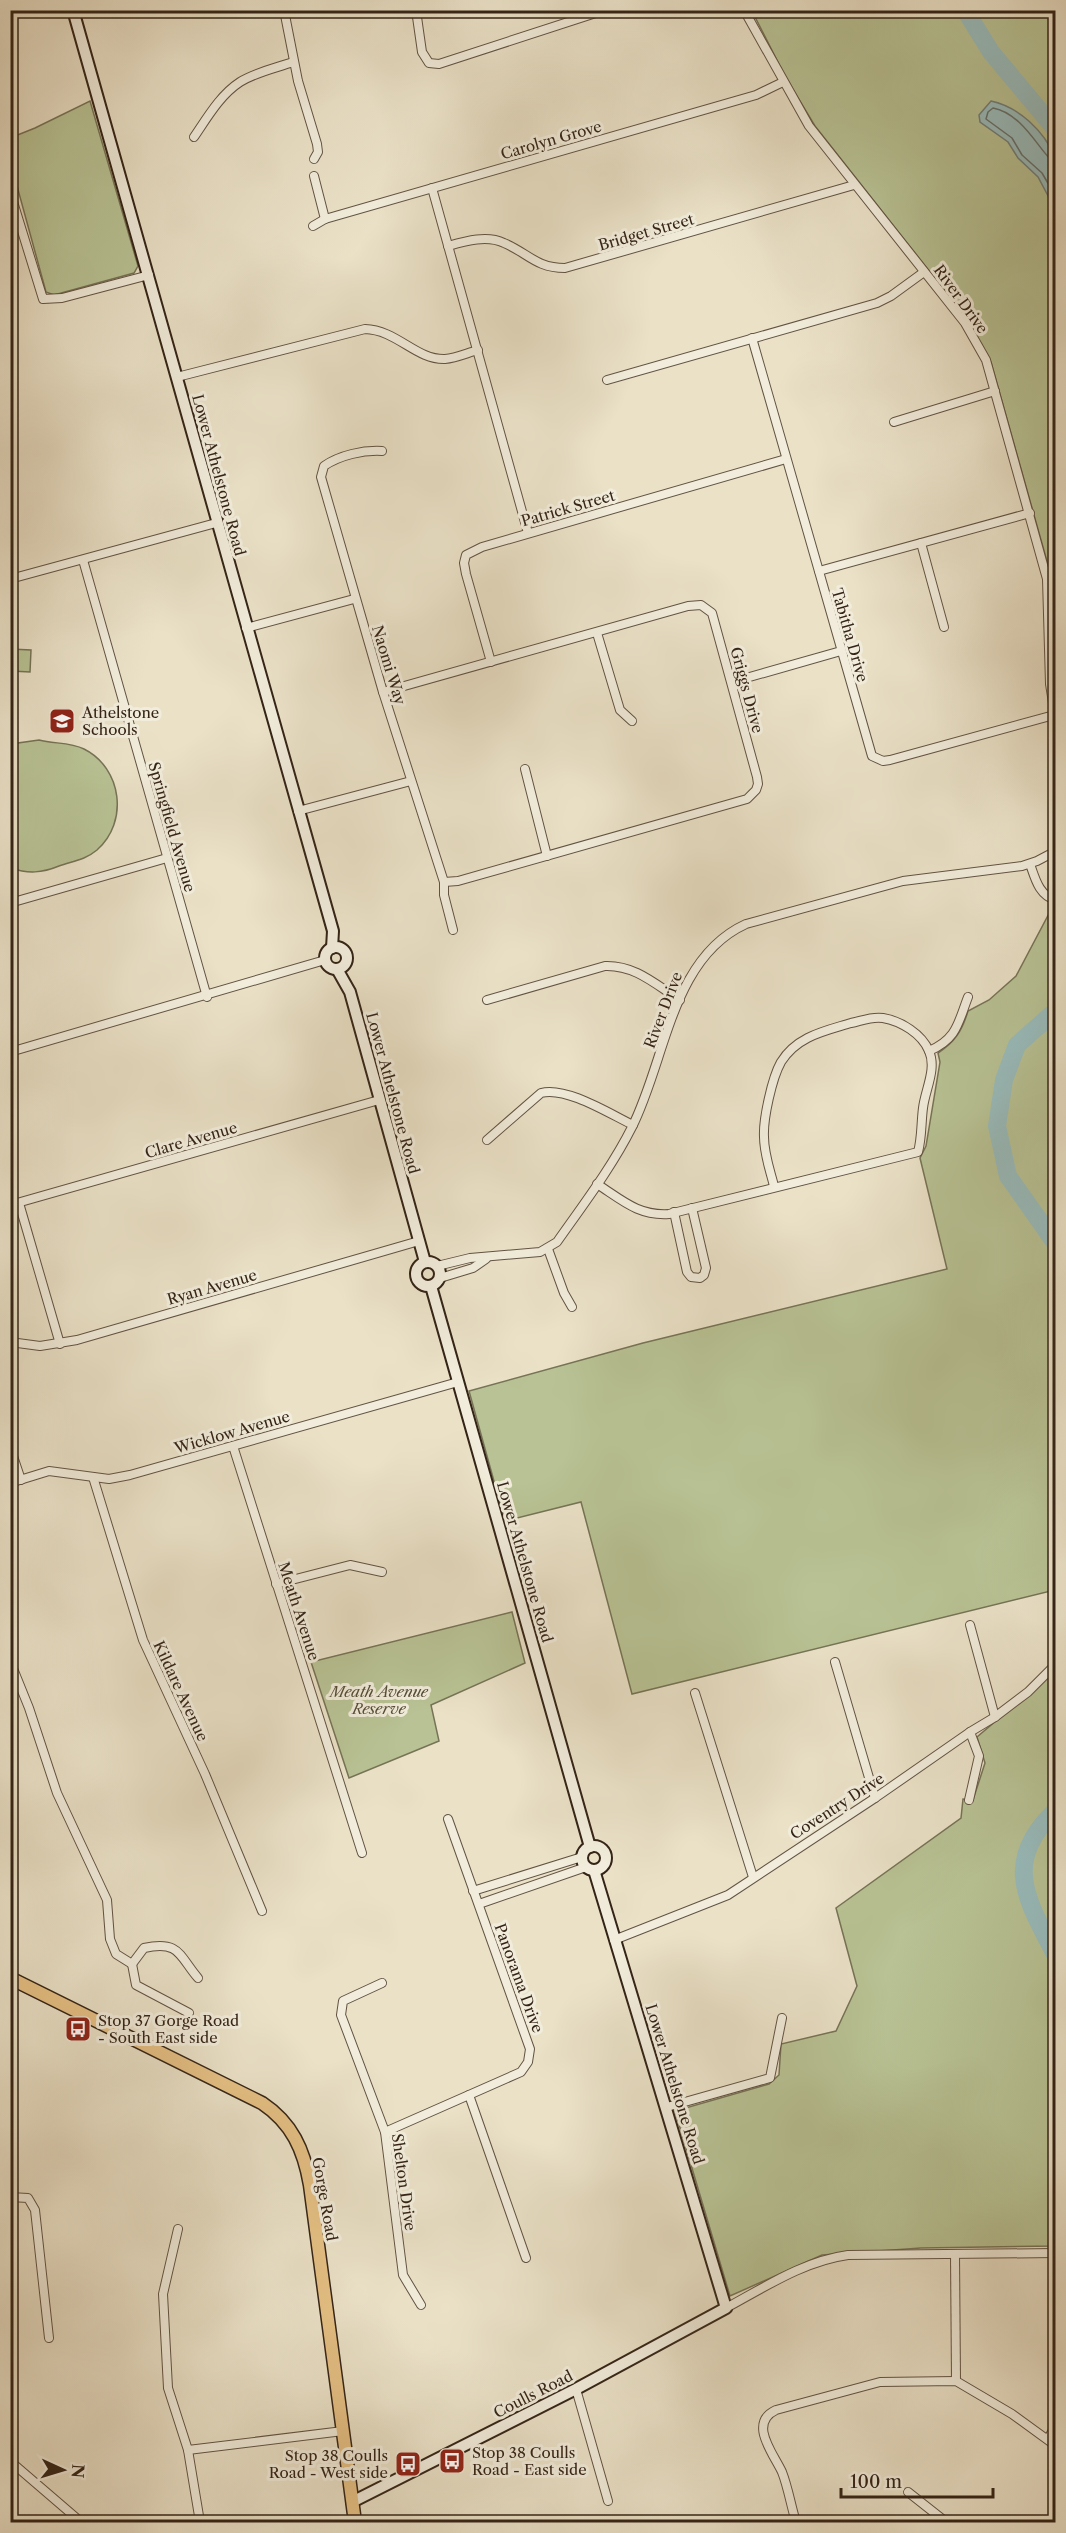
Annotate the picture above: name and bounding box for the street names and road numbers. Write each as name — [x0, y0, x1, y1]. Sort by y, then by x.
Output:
street label: Carolyn Grove — [498, 117, 604, 163]
street label: Bridget Street — [596, 209, 697, 255]
street label: River Drive — [930, 261, 992, 337]
street label: Lower Athelstone Road — [188, 392, 250, 558]
street label: Patrick Street — [519, 485, 618, 530]
street label: Tabitha Drive — [828, 586, 872, 684]
street label: Naomi Way — [368, 623, 410, 708]
street label: Griggs Drive — [726, 645, 768, 735]
street label: Springfield Avenue — [144, 760, 200, 894]
street label: River Drive — [640, 969, 686, 1051]
street label: Lower Athelstone Road — [362, 1010, 424, 1176]
street label: Clare Avenue — [143, 1118, 239, 1162]
street label: Ryan Avenue — [165, 1265, 259, 1309]
street label: Wicklow Avenue — [171, 1406, 292, 1458]
street label: Lower Athelstone Road — [493, 1479, 557, 1645]
street label: Meath Avenue — [274, 1559, 324, 1663]
street label: Kildare Avenue — [149, 1638, 213, 1744]
street label: Coventry Drive — [786, 1769, 888, 1843]
street label: Panorama Drive — [490, 1921, 548, 2035]
street label: Lower Athelstone Road — [642, 2001, 708, 2167]
street label: Shelton Drive — [388, 2132, 420, 2232]
street label: Gorge Road — [308, 2156, 342, 2242]
street label: Coulls Road — [490, 2366, 576, 2422]

